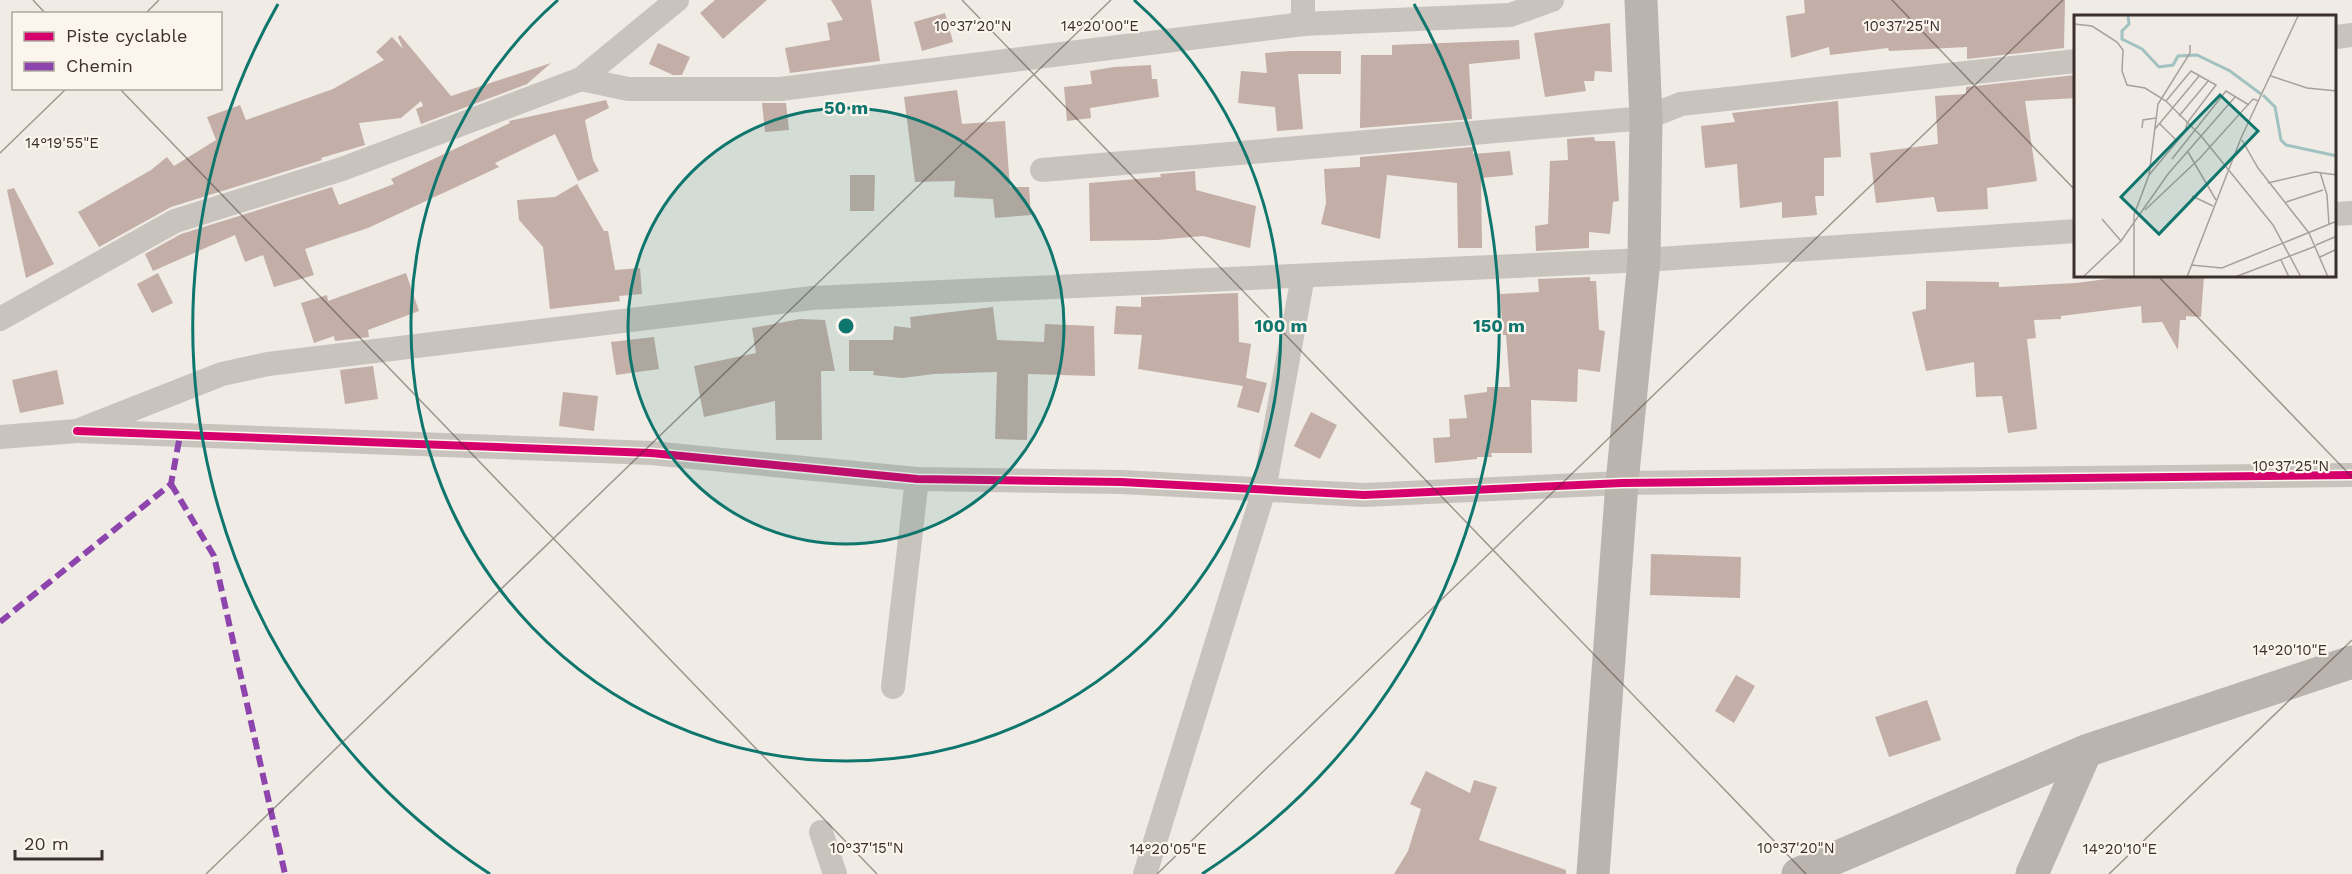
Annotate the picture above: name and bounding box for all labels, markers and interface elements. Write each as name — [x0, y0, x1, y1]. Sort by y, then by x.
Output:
legend — [12, 12, 222, 90]
inset map — [2074, 15, 2337, 278]
text: 10°37'20"N — [934, 17, 1012, 35]
text: 14°20'00"E — [1061, 17, 1139, 35]
text: 10°37'25"N — [1864, 17, 1940, 35]
text: Piste cyclable — [66, 25, 187, 46]
text: Chemin — [66, 55, 133, 76]
text: 50 m — [824, 97, 868, 118]
text: 14°19'55"E — [25, 134, 99, 152]
text: 100 m — [1254, 315, 1308, 336]
text: 150 m — [1473, 315, 1525, 336]
centre of rings — [836, 316, 856, 336]
text: 10°37'25"N — [2253, 457, 2329, 475]
text: 14°20'10"E — [2253, 641, 2327, 659]
scale bar — [15, 823, 102, 861]
text: 20 m — [24, 833, 69, 854]
text: 10°37'15"N — [830, 839, 904, 857]
text: 10°37'20"N — [1757, 839, 1835, 857]
text: 14°20'05"E — [1129, 840, 1207, 858]
text: 14°20'10"E — [2083, 840, 2157, 858]

